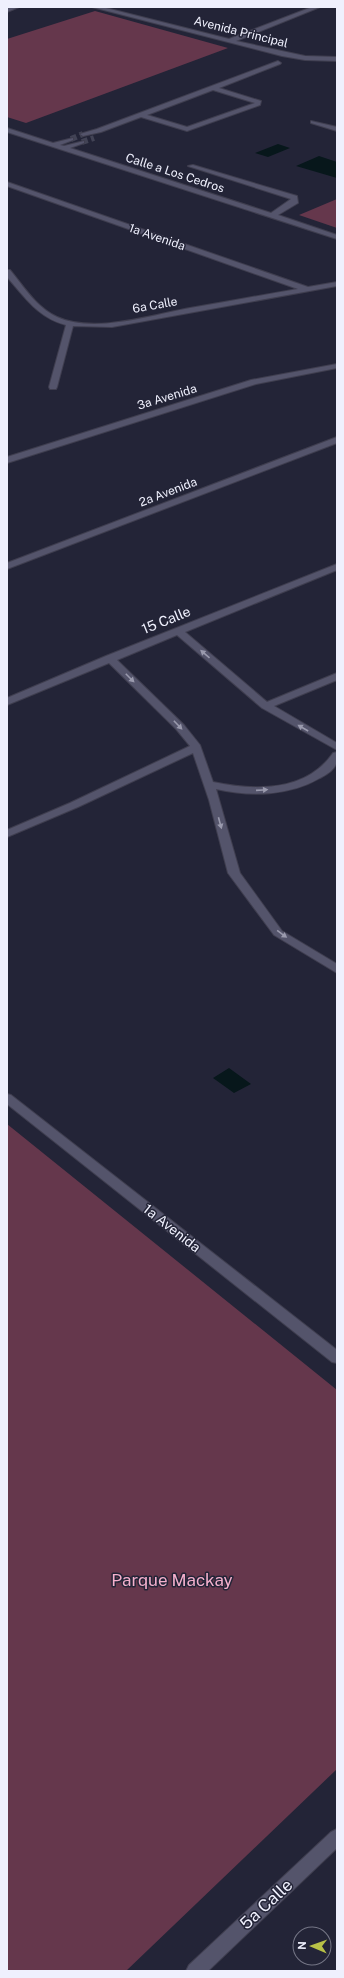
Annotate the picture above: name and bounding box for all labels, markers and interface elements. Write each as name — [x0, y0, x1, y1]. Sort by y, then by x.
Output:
street label: Avenida Principal — [193, 14, 290, 51]
street label: Calle a Los Cedros — [124, 150, 226, 196]
street label: 1a Avenida — [127, 221, 187, 253]
street label: 6a Calle — [131, 294, 179, 316]
street label: 3a Avenida — [136, 381, 198, 413]
street label: 2a Avenida — [137, 475, 199, 509]
street label: 15 Calle — [139, 603, 193, 637]
one-way arrow — [199, 649, 210, 658]
one-way arrow — [125, 673, 135, 683]
one-way arrow — [173, 720, 183, 730]
one-way arrow — [297, 724, 309, 731]
one-way arrow — [256, 787, 268, 794]
one-way arrow — [217, 817, 223, 829]
one-way arrow — [276, 930, 287, 938]
street label: 1a Avenida — [140, 1201, 204, 1255]
park label: Parque Mackay — [111, 1570, 233, 1590]
street label: 5a Calle — [236, 1875, 296, 1933]
north arrow — [292, 1926, 332, 1966]
text: N — [296, 1941, 308, 1950]

